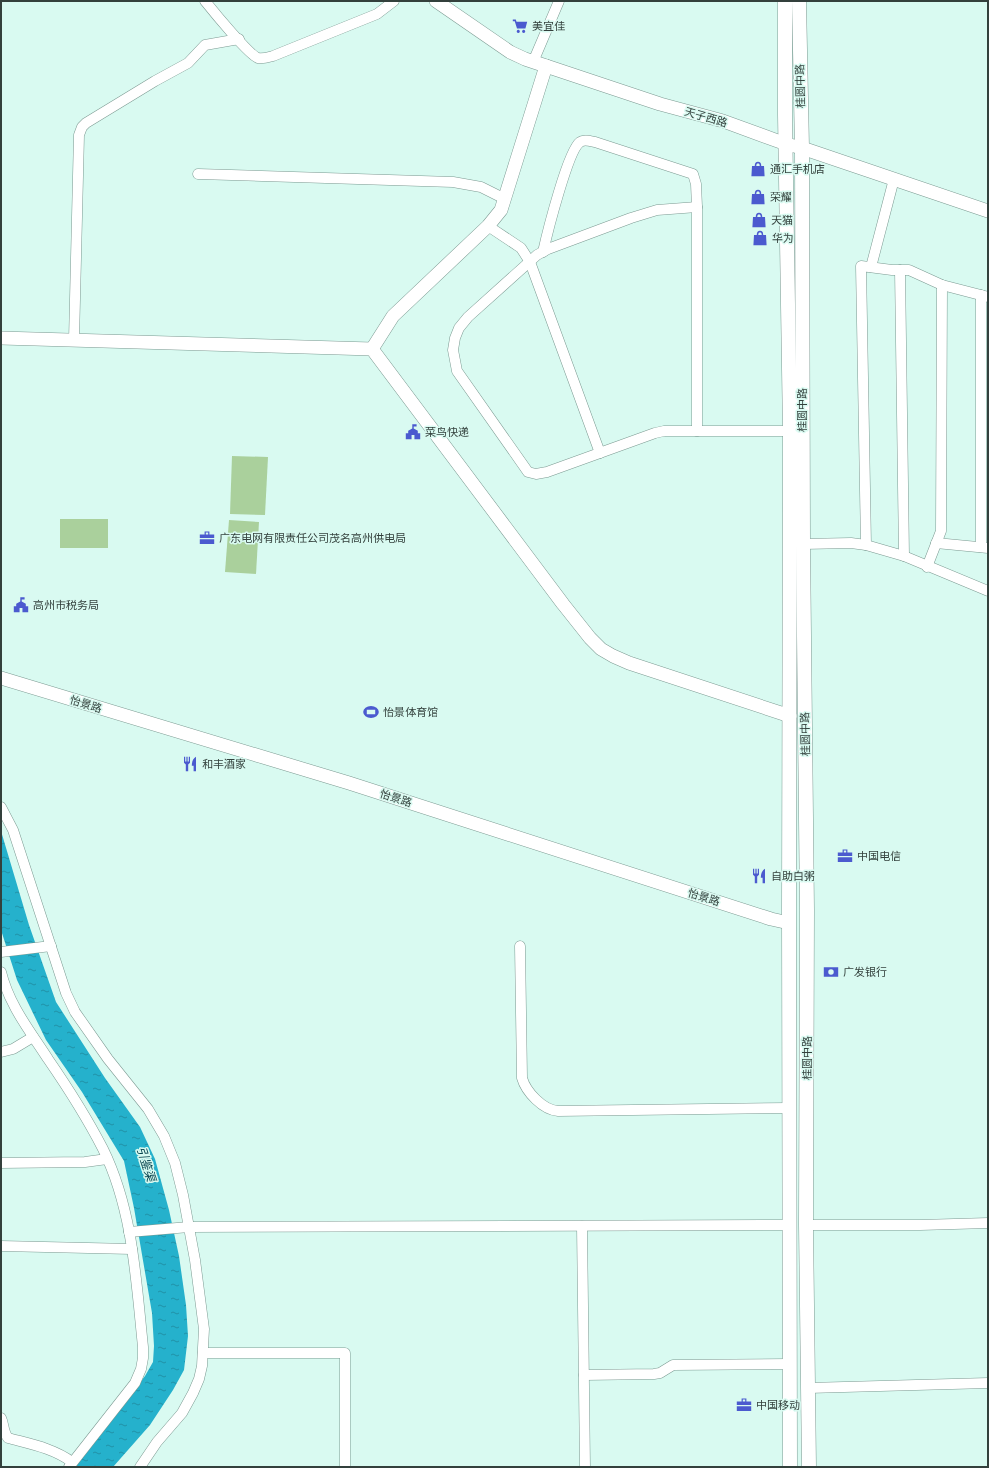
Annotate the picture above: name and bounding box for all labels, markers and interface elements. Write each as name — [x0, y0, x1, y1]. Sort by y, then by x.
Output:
supermarket icon: 美宜佳 — [511, 17, 529, 35]
place label: 美宜佳 — [532, 20, 565, 32]
street label: 桂圆中路 — [794, 64, 806, 108]
street label: 天子西路 — [683, 105, 729, 129]
shop icon: 通汇手机店 — [749, 160, 767, 178]
place label: 通汇手机店 — [770, 163, 825, 175]
shop icon: 荣耀 — [749, 188, 767, 206]
place label: 荣耀 — [770, 191, 792, 203]
shop icon: 天猫 — [750, 211, 768, 229]
place label: 天猫 — [771, 214, 793, 226]
shop icon: 华为 — [751, 229, 769, 247]
place label: 华为 — [772, 232, 794, 244]
street label: 桂圆中路 — [796, 388, 808, 432]
public building icon: 菜鸟快递 — [404, 423, 422, 441]
place label: 菜鸟快递 — [425, 426, 469, 438]
office icon: 广东电网有限责任公司茂名高州供电局 — [198, 529, 216, 547]
place label: 广东电网有限责任公司茂名高州供电局 — [219, 532, 406, 544]
public building icon: 高州市税务局 — [12, 596, 30, 614]
place label: 高州市税务局 — [33, 599, 99, 611]
street label: 怡景路 — [68, 693, 104, 715]
sports icon: 怡景体育馆 — [362, 703, 380, 721]
place label: 怡景体育馆 — [383, 706, 438, 718]
street label: 桂圆中路 — [799, 712, 811, 756]
restaurant icon: 和丰酒家 — [181, 755, 199, 773]
place label: 和丰酒家 — [202, 758, 246, 770]
street label: 怡景路 — [378, 787, 414, 809]
office icon: 中国电信 — [836, 847, 854, 865]
place label: 中国电信 — [857, 850, 901, 862]
restaurant icon: 自助白粥 — [750, 867, 768, 885]
place label: 自助白粥 — [771, 870, 815, 882]
street label: 怡景路 — [686, 886, 722, 908]
bank icon: 广发银行 — [822, 963, 840, 981]
place label: 广发银行 — [843, 966, 887, 978]
street label: 桂圆中路 — [801, 1036, 813, 1080]
water label: 引鉴渠 — [135, 1145, 159, 1185]
office icon: 中国移动 — [735, 1396, 753, 1414]
place label: 中国移动 — [756, 1399, 800, 1411]

